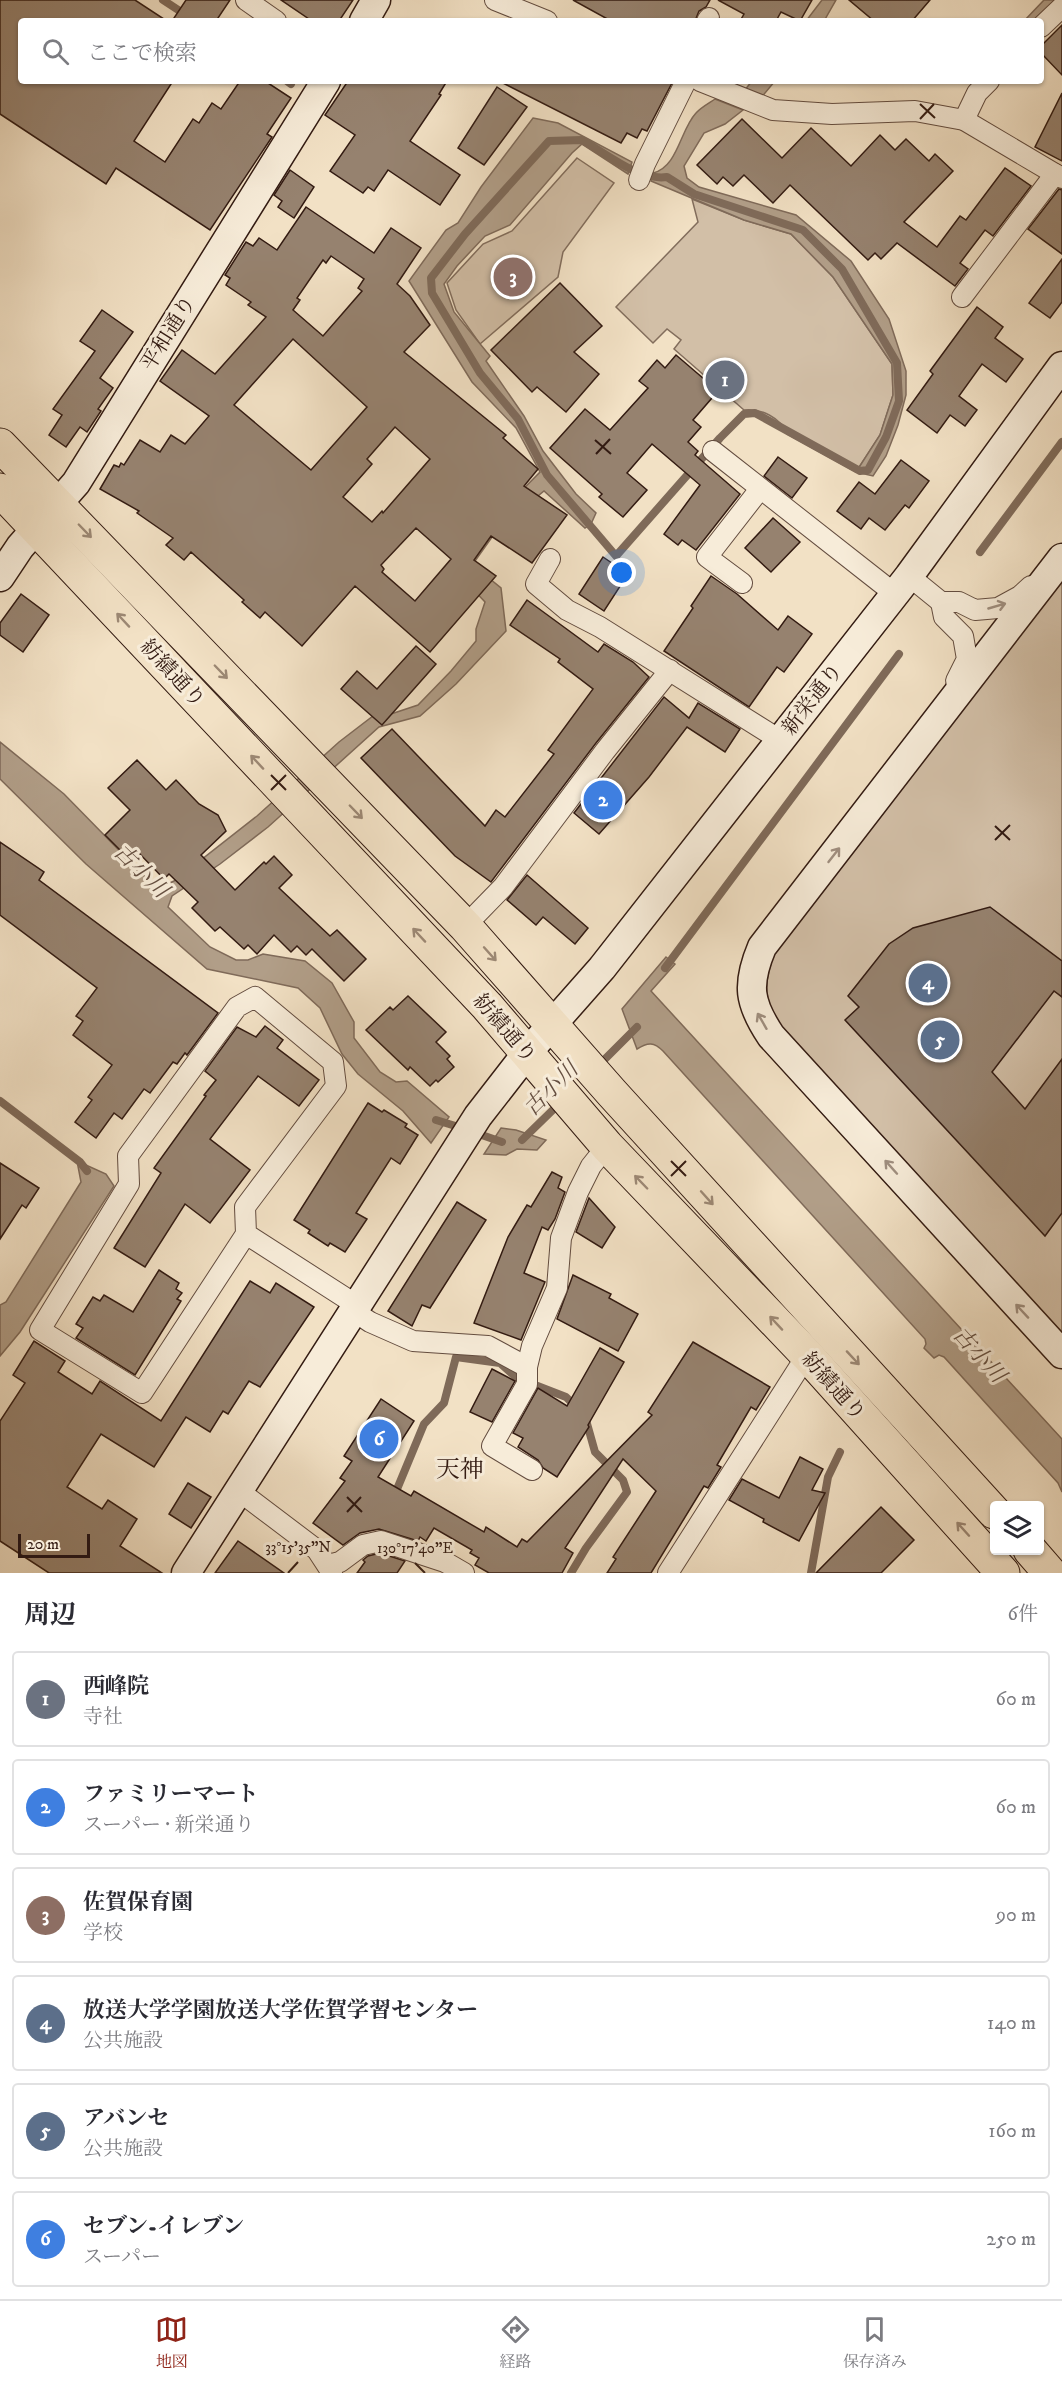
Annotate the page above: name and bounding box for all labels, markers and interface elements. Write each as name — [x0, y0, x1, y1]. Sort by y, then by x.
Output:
search box — [18, 18, 1044, 84]
icon: search — [39, 35, 72, 68]
text: ここで検索 — [87, 40, 197, 67]
pin: 3 — [494, 254, 532, 300]
street label: 平和通り — [136, 291, 202, 376]
pin: 1 — [706, 358, 744, 403]
one-way arrow — [78, 524, 93, 539]
your location — [607, 558, 636, 587]
one-way arrow — [987, 600, 1006, 611]
one-way arrow — [116, 612, 131, 627]
street label: 紡績通り — [134, 634, 210, 713]
street label: 新栄通り — [777, 659, 849, 741]
one-way arrow — [213, 664, 228, 679]
one-way arrow — [250, 755, 264, 770]
pin: 2 — [584, 778, 622, 822]
one-way arrow — [348, 805, 363, 820]
water label: 古小川 — [108, 838, 176, 905]
one-way arrow — [827, 847, 840, 863]
one-way arrow — [412, 927, 426, 942]
one-way arrow — [483, 946, 497, 961]
pin: 4 — [908, 960, 948, 1006]
street label: 紡績通り — [467, 988, 542, 1069]
one-way arrow — [756, 1013, 768, 1030]
pin: 5 — [920, 1018, 960, 1062]
water label: 古小川 — [518, 1055, 585, 1122]
one-way arrow — [884, 1159, 898, 1174]
one-way arrow — [634, 1174, 649, 1189]
one-way arrow — [700, 1191, 714, 1206]
one-way arrow — [1015, 1303, 1030, 1318]
one-way arrow — [769, 1315, 784, 1330]
water label: 古小川 — [947, 1321, 1012, 1390]
street label: 紡績通り — [795, 1347, 871, 1427]
one-way arrow — [846, 1350, 860, 1365]
pin: 6 — [360, 1416, 398, 1462]
district label: 天神 — [436, 1455, 484, 1485]
map controls — [990, 1501, 1044, 1555]
button: layers — [990, 1501, 1044, 1555]
one-way arrow — [956, 1522, 971, 1537]
scale bar — [18, 1531, 90, 1558]
text: 20 m — [27, 1534, 59, 1554]
text: 33°15'35"N — [265, 1538, 331, 1557]
text: 130°17'40"E — [377, 1539, 453, 1558]
text: 周辺 — [24, 1599, 76, 1632]
text: 6件 — [1008, 1602, 1038, 1627]
text: 西峰院 — [83, 1673, 149, 1700]
text: 1 — [42, 1687, 49, 1712]
text: 60 m — [996, 1687, 1036, 1712]
text: 寺社 — [83, 1705, 123, 1730]
text: ファミリーマート — [83, 1781, 259, 1808]
text: 2 — [41, 1795, 50, 1820]
text: 60 m — [996, 1795, 1036, 1820]
text: スーパー · 新栄通り — [83, 1813, 254, 1838]
text: 佐賀保育園 — [83, 1889, 193, 1916]
text: 3 — [42, 1903, 49, 1928]
text: 90 m — [996, 1903, 1036, 1928]
text: 学校 — [83, 1921, 123, 1946]
text: 放送大学学園放送大学佐賀学習センター — [83, 1997, 478, 2024]
text: 4 — [40, 2011, 51, 2036]
text: 140 m — [987, 2011, 1036, 2036]
text: 公共施設 — [83, 2029, 163, 2054]
text: アバンセ — [83, 2105, 169, 2132]
text: 5 — [41, 2119, 50, 2144]
text: 160 m — [988, 2119, 1036, 2144]
text: 公共施設 — [83, 2137, 163, 2162]
text: セブン-イレブン — [83, 2213, 244, 2240]
text: 6 — [40, 2227, 51, 2252]
text: 250 m — [986, 2227, 1036, 2252]
text: スーパー — [83, 2245, 161, 2270]
tab: 地図 — [155, 2313, 188, 2372]
tab: 経路 — [499, 2313, 532, 2372]
tab: 保存済み — [843, 2313, 907, 2372]

